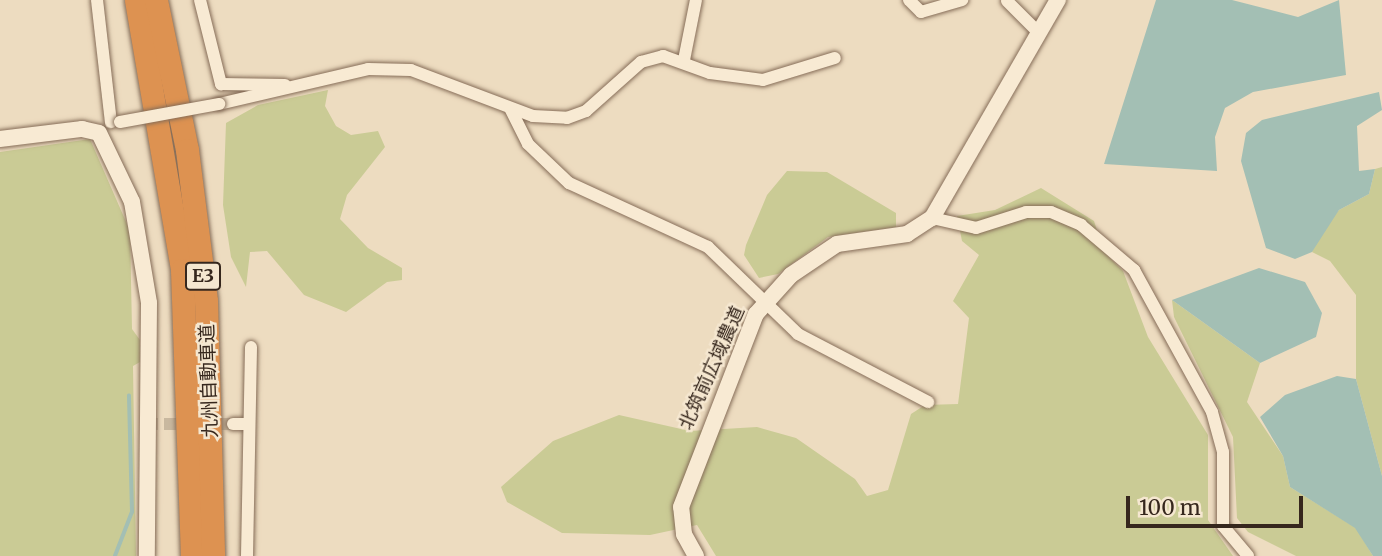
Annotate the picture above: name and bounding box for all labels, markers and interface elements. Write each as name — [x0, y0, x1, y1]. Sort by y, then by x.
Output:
road number: E3 — [184, 262, 222, 290]
street label: 北筑前広域農道 — [675, 303, 749, 433]
street label: 九州自動車道 — [196, 324, 222, 438]
scale bar — [1130, 482, 1307, 526]
text: 100 m — [1139, 494, 1201, 521]

